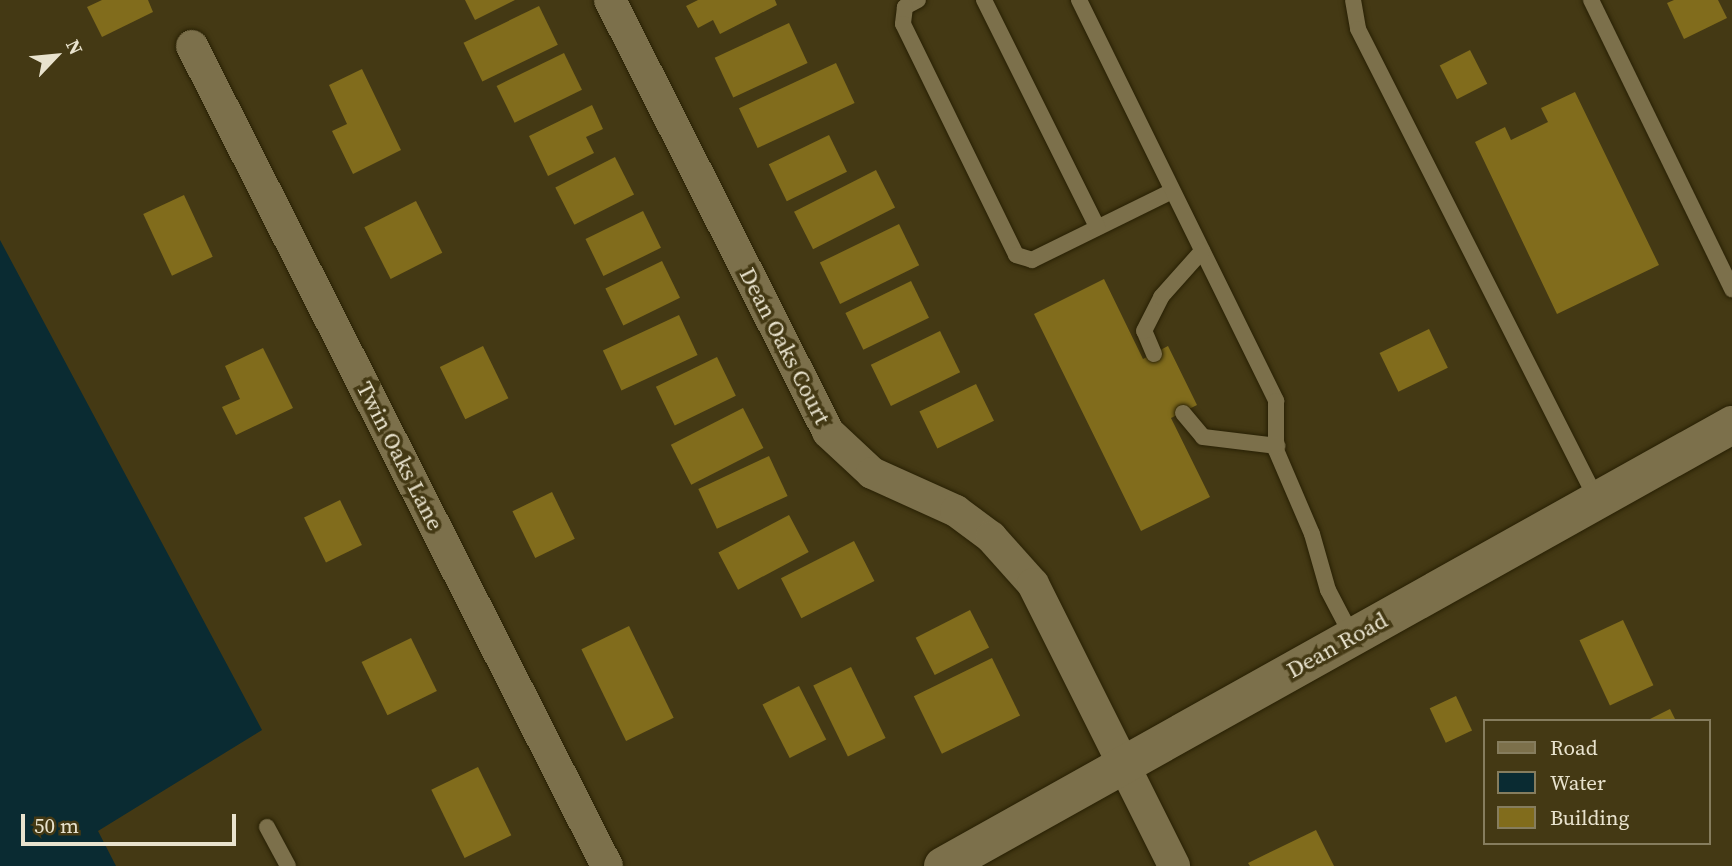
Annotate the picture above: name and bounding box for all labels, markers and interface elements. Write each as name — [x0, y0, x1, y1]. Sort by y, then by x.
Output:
north arrow — [21, 21, 91, 91]
text: N — [60, 35, 90, 59]
street label: Dean Oaks Court — [734, 263, 836, 429]
street label: Twin Oaks Lane — [351, 377, 449, 535]
street label: Dean Road — [1282, 606, 1392, 684]
legend — [1484, 719, 1711, 845]
text: Road — [1550, 733, 1598, 762]
text: Water — [1550, 768, 1606, 797]
scale bar — [24, 800, 240, 844]
text: Building — [1550, 803, 1629, 832]
text: 50 m — [34, 811, 79, 840]

